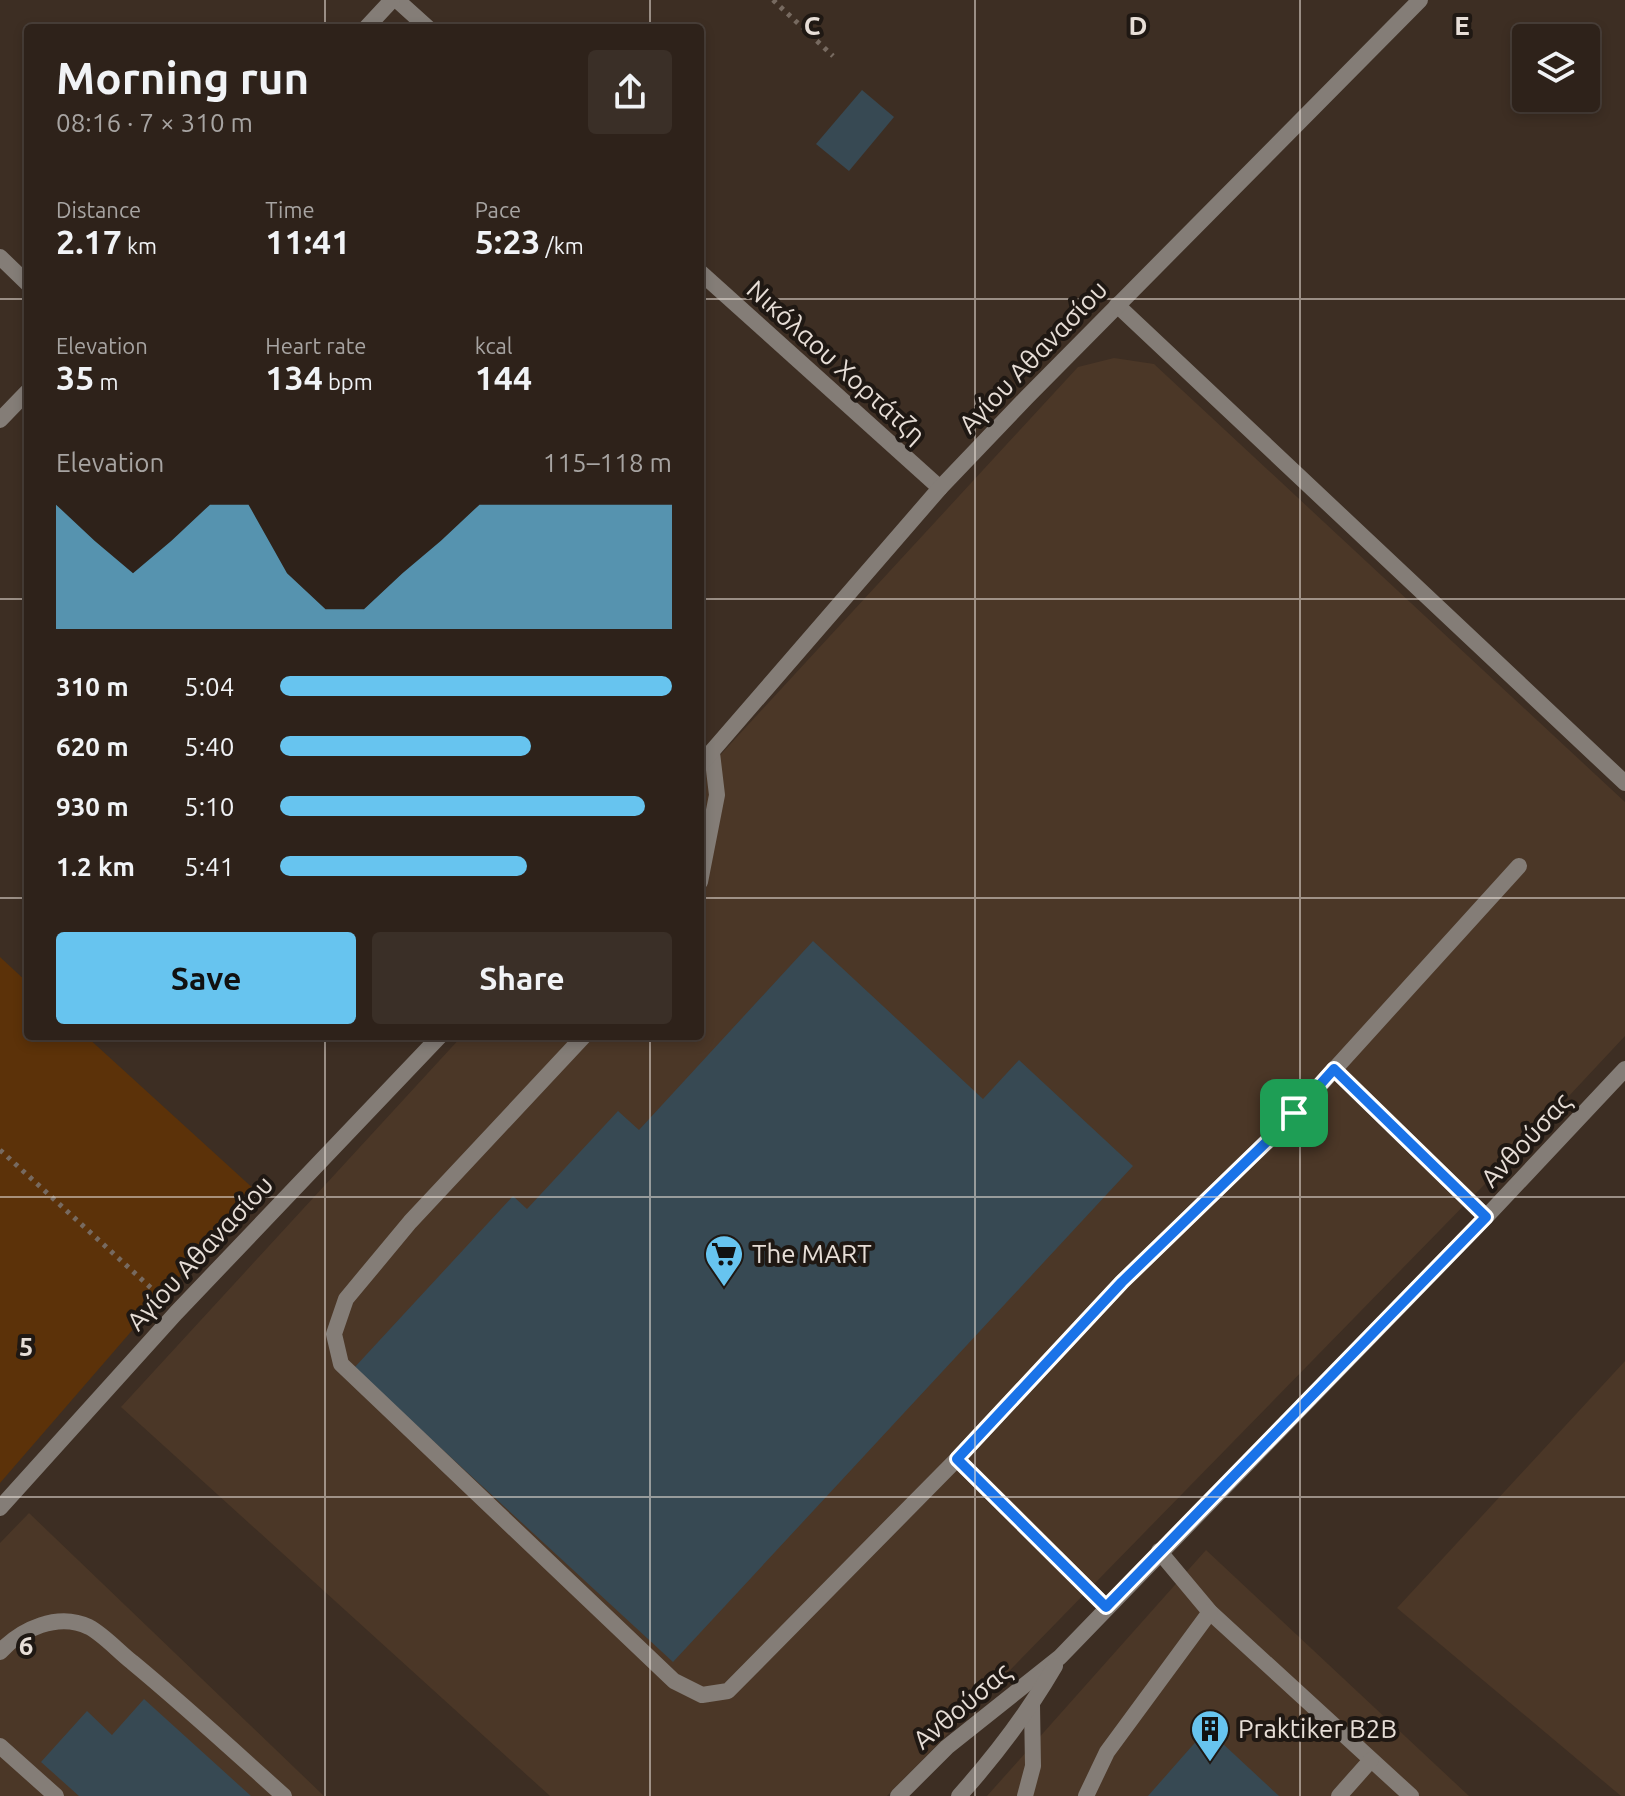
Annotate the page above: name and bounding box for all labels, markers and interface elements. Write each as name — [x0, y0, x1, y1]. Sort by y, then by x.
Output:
text: C — [804, 11, 821, 40]
text: D — [1129, 11, 1147, 40]
text: E — [1454, 11, 1470, 40]
map controls — [1512, 24, 1600, 112]
button: layers — [1512, 24, 1600, 112]
button: share — [588, 50, 672, 134]
text: Morning run — [56, 53, 309, 102]
text: 08:16 · 7 × 310 m — [56, 108, 253, 137]
text: Distance — [56, 197, 141, 222]
text: Time — [265, 197, 315, 222]
text: Pace — [475, 197, 521, 222]
text: 2.17 — [56, 222, 122, 260]
text: 11:41 — [265, 222, 350, 260]
text: 5:23 — [475, 222, 541, 260]
text: km — [122, 233, 157, 258]
text: /km — [541, 233, 584, 258]
street label: Νικόλαου Χορτάτζη — [741, 274, 931, 450]
street label: Αγίου Αθανασίου — [953, 275, 1113, 439]
text: Elevation — [56, 333, 148, 358]
text: Heart rate — [265, 333, 367, 358]
text: kcal — [475, 333, 513, 358]
text: 35 — [56, 358, 94, 396]
text: 134 — [265, 358, 323, 396]
text: 144 — [475, 358, 532, 396]
text: m — [94, 369, 118, 394]
text: bpm — [323, 369, 373, 394]
text: Elevation — [56, 448, 164, 477]
text: 115–118 m — [543, 448, 672, 477]
text: 310 m — [56, 672, 129, 701]
text: 5:04 — [184, 672, 234, 701]
text: 620 m — [56, 732, 129, 761]
text: 5:40 — [184, 732, 234, 761]
text: 930 m — [56, 792, 129, 821]
text: 5:10 — [184, 792, 234, 821]
text: 1.2 km — [56, 852, 135, 881]
text: 5:41 — [184, 852, 234, 881]
button: Save — [56, 932, 356, 1024]
button: Share — [372, 932, 672, 1024]
pin — [1260, 1079, 1328, 1147]
street label: Ανθούσας — [1475, 1087, 1577, 1193]
icon: arrive — [1272, 1091, 1316, 1135]
street label: Αγίου Αθανασίου — [121, 1170, 279, 1336]
supermarket icon: The MART — [703, 1233, 745, 1288]
place label: The MART — [752, 1239, 872, 1268]
text: 5 — [19, 1332, 33, 1361]
text: 6 — [19, 1631, 33, 1660]
street label: Ανθούσας — [907, 1656, 1017, 1755]
building icon: Praktiker B2B — [1189, 1708, 1231, 1763]
place label: Praktiker B2B — [1238, 1714, 1397, 1743]

